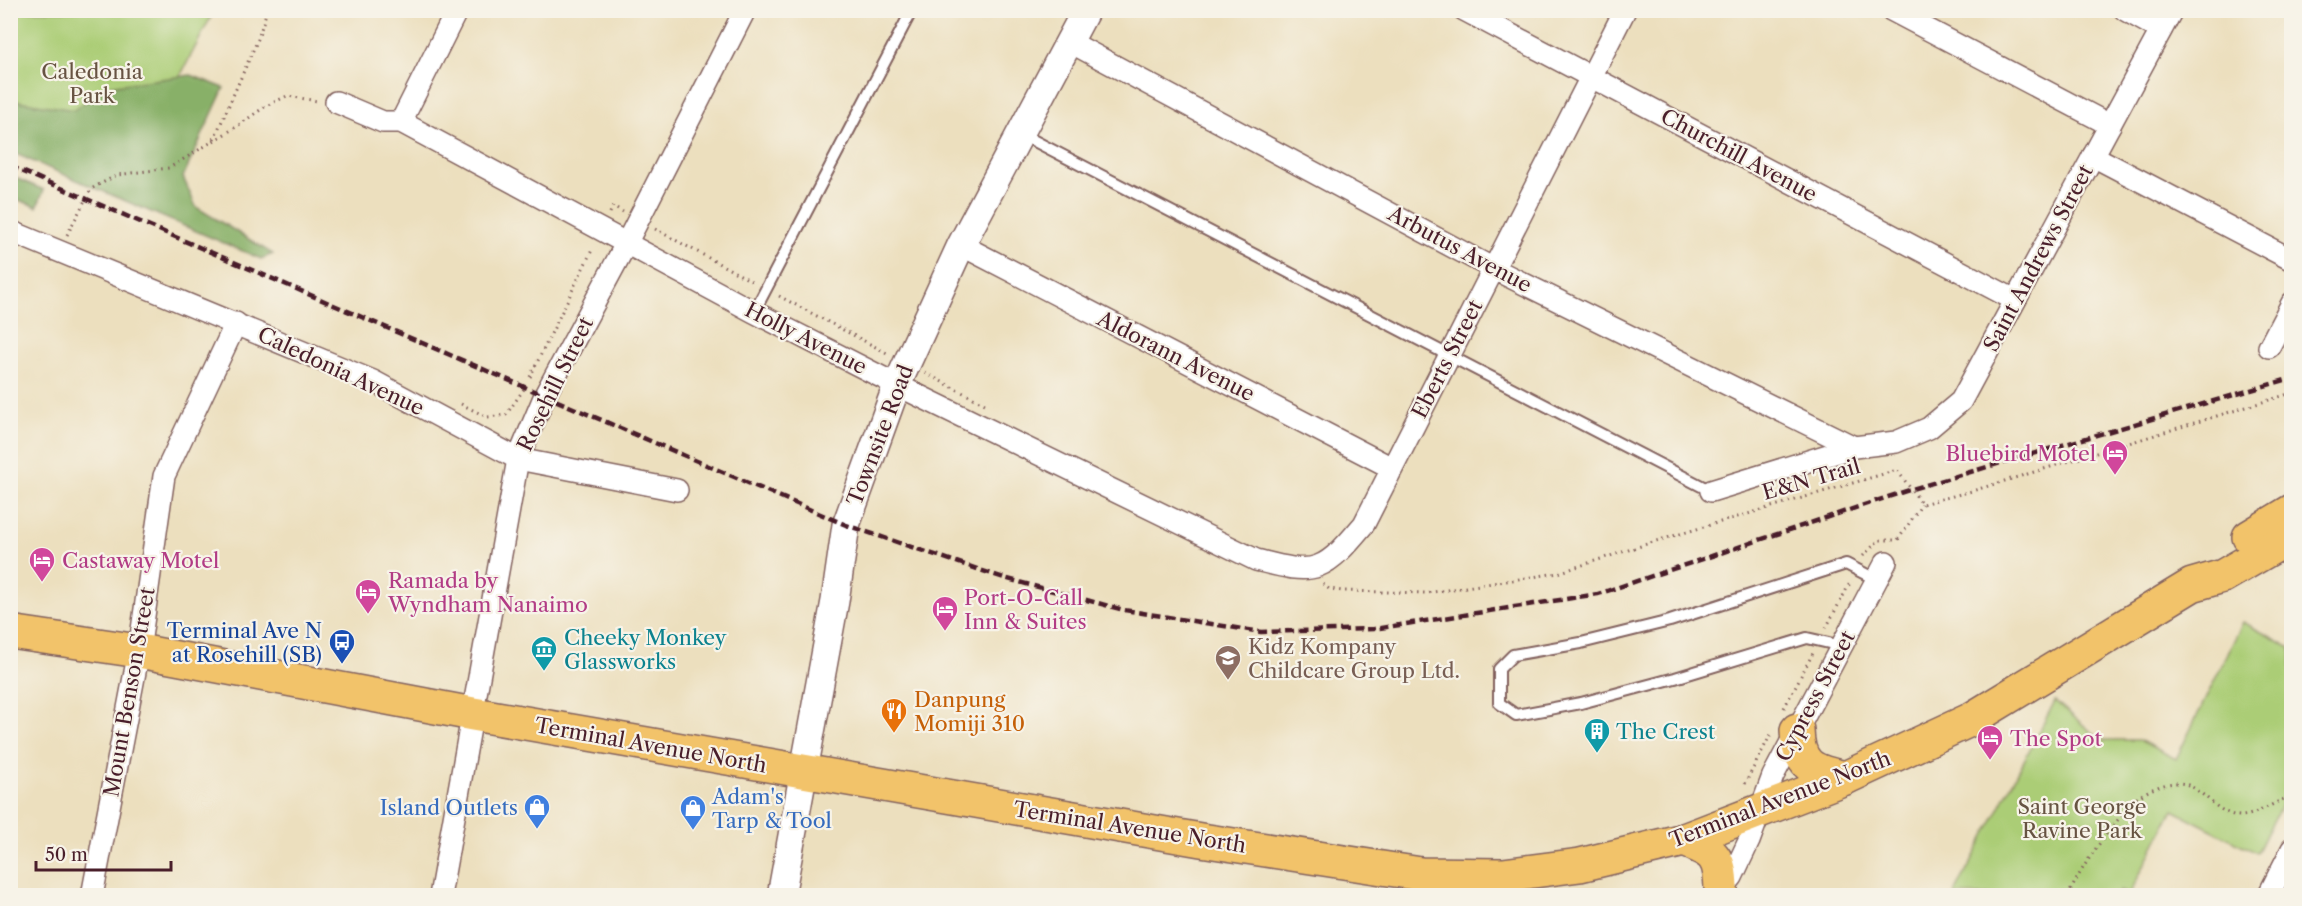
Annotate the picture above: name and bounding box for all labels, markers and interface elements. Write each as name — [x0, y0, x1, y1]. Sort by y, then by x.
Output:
park label: Caledonia Park — [41, 59, 144, 108]
street label: Churchill Avenue — [1657, 103, 1821, 207]
street label: Saint Andrews Street — [1978, 160, 2098, 356]
street label: Arbutus Avenue — [1383, 200, 1536, 297]
street label: Eberts Street — [1406, 295, 1488, 422]
street label: Holly Avenue — [741, 297, 871, 379]
street label: Aldorann Avenue — [1092, 305, 1259, 406]
street label: Rosehill Street — [512, 312, 599, 455]
street label: Caledonia Avenue — [254, 321, 428, 421]
street label: Townsite Road — [842, 361, 918, 509]
hotel icon: Bluebird Motel — [2100, 438, 2130, 476]
place label: Bluebird Motel — [1946, 441, 2096, 466]
street label: E&N Trail — [1759, 453, 1863, 505]
hotel icon: Castaway Motel — [27, 545, 57, 583]
place label: Castaway Motel — [62, 548, 219, 573]
place label: Ramada by Wyndham Nanaimo — [387, 568, 588, 617]
hotel icon: Ramada by Wyndham Nanaimo — [353, 577, 383, 615]
street label: Mount Benson Street — [98, 585, 160, 799]
place label: Port-O-Call Inn & Suites — [964, 585, 1087, 634]
hotel icon: Port-O-Call Inn & Suites — [930, 594, 960, 632]
place label: Terminal Ave N at Rosehill (SB) — [167, 618, 322, 667]
place label: Cheeky Monkey Glassworks — [564, 625, 727, 674]
street label: Cypress Street — [1770, 626, 1860, 766]
bus stop icon: Terminal Ave N at Rosehill (SB) — [327, 627, 357, 665]
museum icon: Cheeky Monkey Glassworks — [529, 634, 559, 672]
place label: Kidz Kompany Childcare Group Ltd. — [1248, 634, 1460, 683]
school or university icon: Kidz Kompany Childcare Group Ltd. — [1213, 643, 1243, 681]
place label: Danpung Momiji 310 — [914, 687, 1025, 736]
restaurant icon: Danpung Momiji 310 — [879, 696, 909, 734]
street label: Terminal Avenue North — [533, 712, 769, 778]
building icon: The Crest — [1582, 716, 1612, 754]
place label: The Crest — [1616, 719, 1716, 744]
hotel icon: The Spot — [1975, 723, 2005, 761]
place label: The Spot — [2010, 726, 2103, 751]
street label: Terminal Avenue North — [1666, 745, 1894, 853]
place label: Adam's Tarp & Tool — [711, 784, 832, 833]
shop icon: Island Outlets — [522, 792, 552, 830]
shop icon: Adam's Tarp & Tool — [678, 793, 708, 831]
park label: Saint George Ravine Park — [2017, 794, 2147, 843]
place label: Island Outlets — [380, 795, 518, 820]
street label: Terminal Avenue North — [1012, 796, 1248, 858]
scale bar — [36, 834, 171, 872]
text: 50 m — [45, 844, 88, 866]

